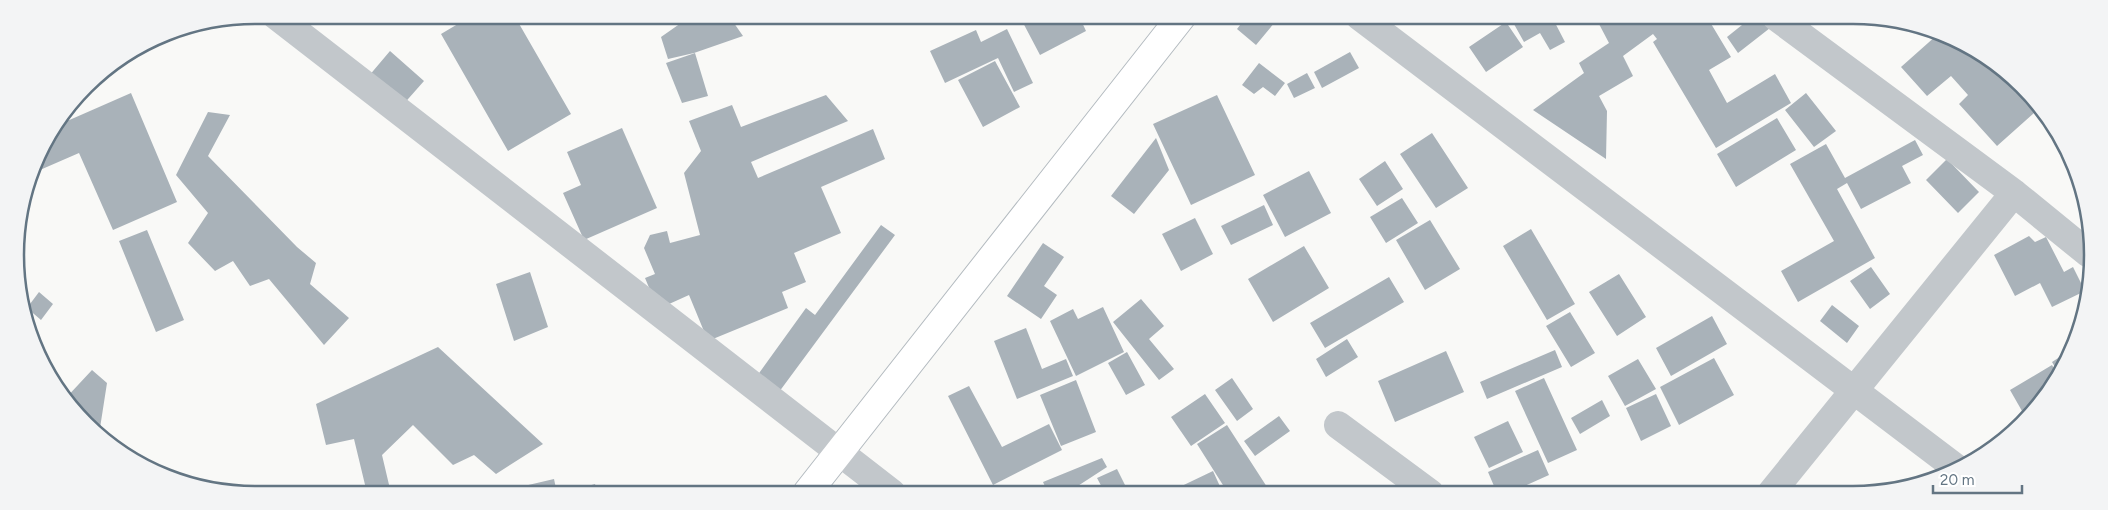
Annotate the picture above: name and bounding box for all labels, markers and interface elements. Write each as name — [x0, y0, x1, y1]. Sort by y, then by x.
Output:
scale bar — [1933, 462, 2022, 494]
text: 20 m — [1940, 471, 1974, 489]

